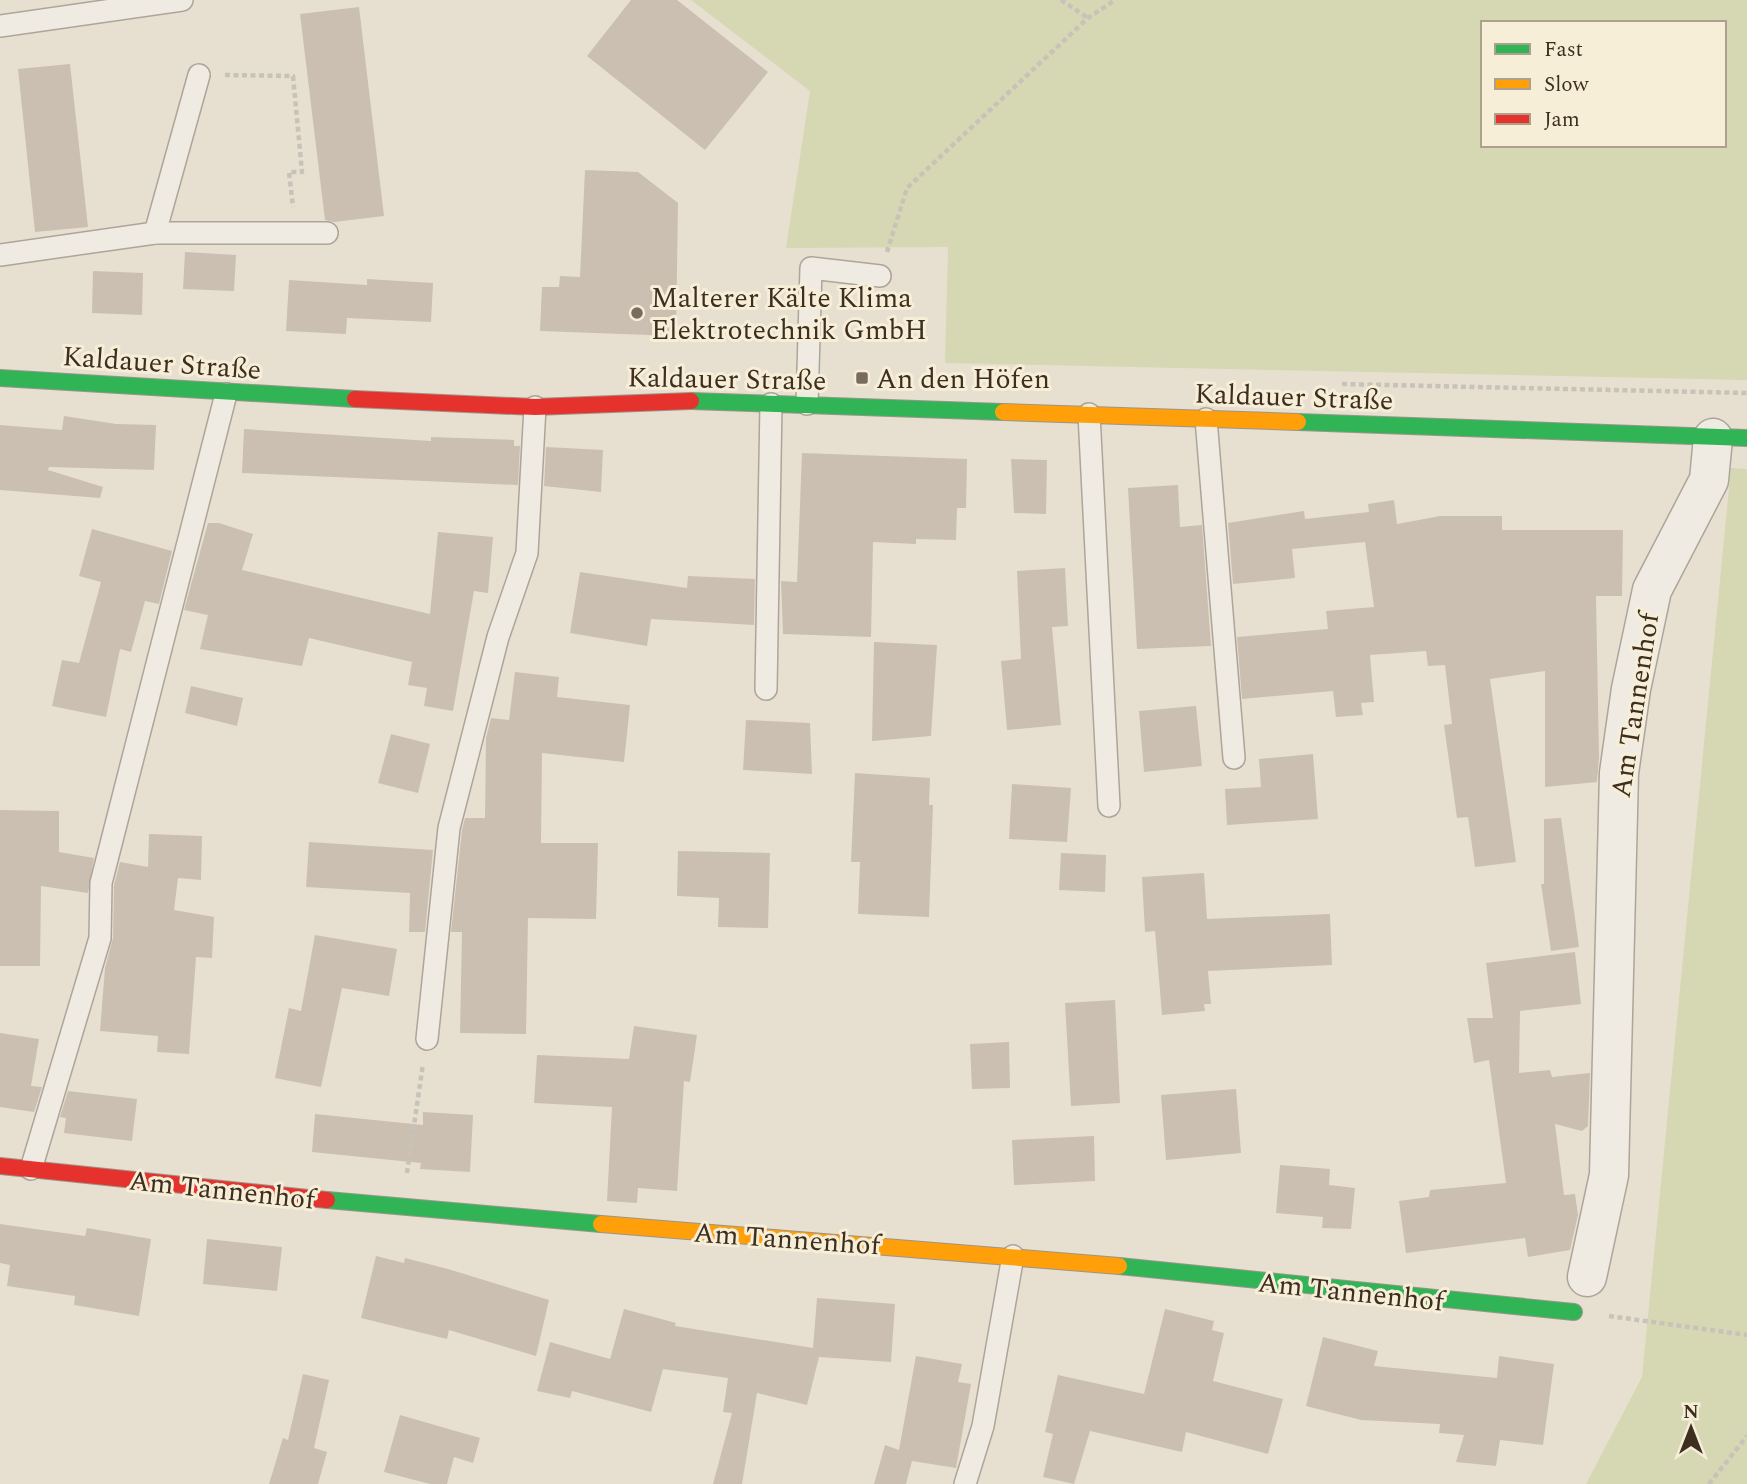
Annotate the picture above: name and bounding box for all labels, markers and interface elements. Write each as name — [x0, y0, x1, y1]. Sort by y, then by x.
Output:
legend — [1481, 21, 1726, 147]
text: Fast — [1544, 34, 1583, 66]
text: Slow — [1544, 69, 1590, 101]
text: Jam — [1544, 104, 1580, 136]
place label: Malterer Kälte Klima Elektrotechnik GmbH — [651, 277, 927, 352]
marker: Malterer Kälte Klima Elektrotechnik GmbH — [629, 305, 645, 321]
street label: Kaldauer Straße — [61, 335, 263, 392]
street label: Kaldauer Straße — [627, 356, 827, 403]
place label: An den Höfen — [876, 358, 1050, 401]
marker: An den Höfen — [854, 370, 870, 386]
street label: Kaldauer Straße — [1194, 373, 1394, 422]
street label: Am Tannenhof — [1600, 607, 1672, 801]
street label: Am Tannenhof — [127, 1159, 319, 1222]
street label: Am Tannenhof — [692, 1212, 884, 1268]
street label: Am Tannenhof — [1256, 1261, 1448, 1324]
north arrow — [1656, 1393, 1726, 1463]
text: N — [1683, 1398, 1699, 1427]

